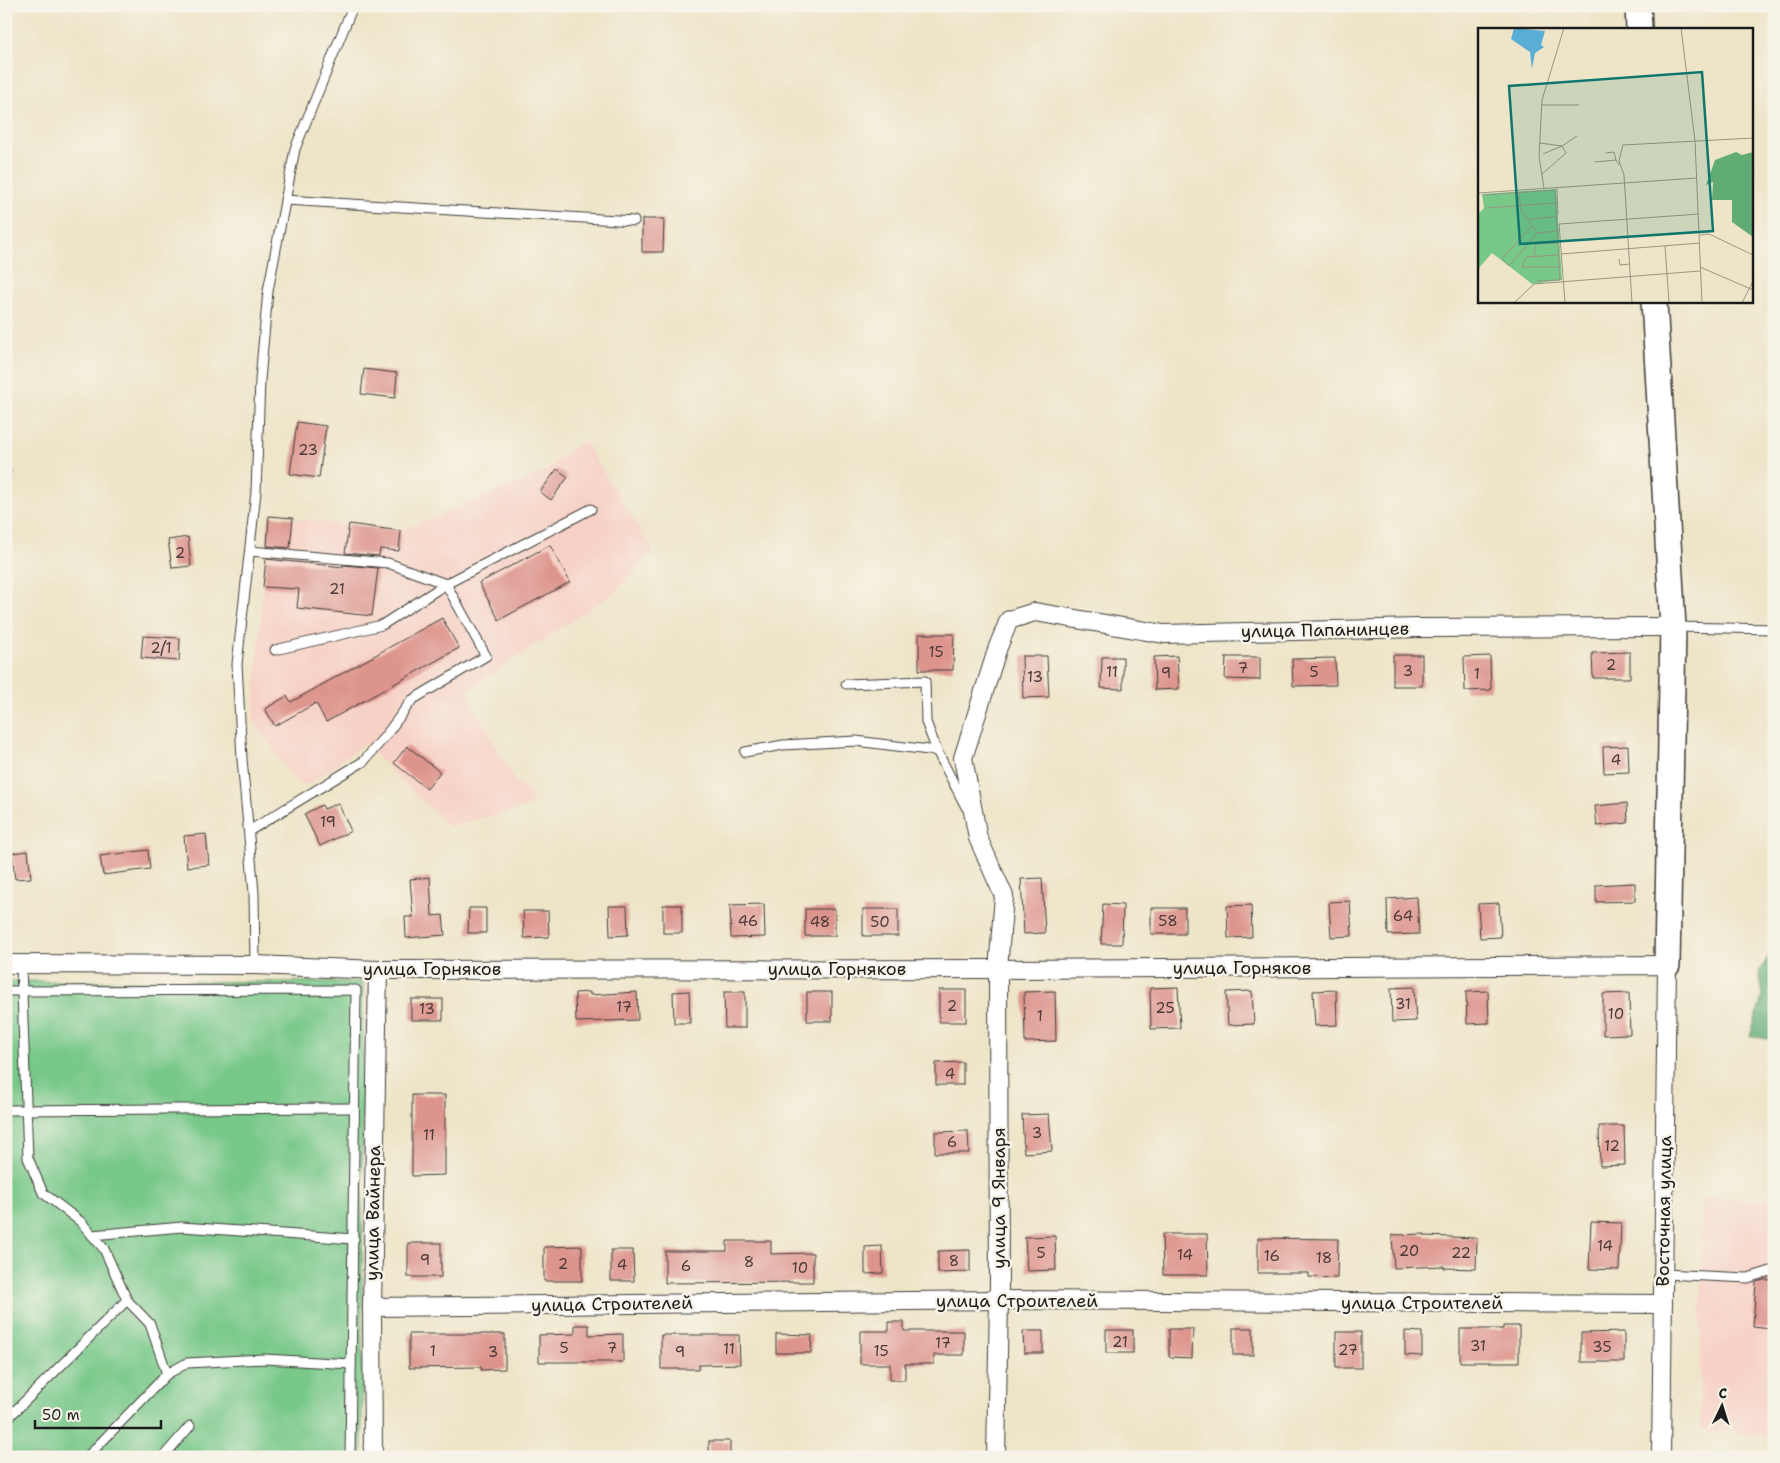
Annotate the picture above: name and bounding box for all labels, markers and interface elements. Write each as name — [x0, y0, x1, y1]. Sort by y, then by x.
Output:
inset map — [1478, 28, 1752, 302]
house number: 23 — [298, 440, 318, 460]
house number: 2 — [175, 543, 185, 563]
house number: 21 — [329, 579, 345, 599]
street label: улица Папанинцев — [1241, 617, 1409, 643]
house number: 2/1 — [150, 638, 172, 658]
house number: 15 — [928, 642, 944, 662]
house number: 2 — [1606, 655, 1616, 675]
house number: 7 — [1238, 658, 1248, 678]
house number: 3 — [1403, 661, 1413, 681]
house number: 11 — [1106, 662, 1118, 682]
house number: 5 — [1309, 662, 1319, 682]
house number: 9 — [1161, 663, 1171, 683]
house number: 1 — [1474, 664, 1480, 684]
house number: 13 — [1027, 667, 1043, 687]
house number: 4 — [1611, 750, 1621, 770]
house number: 19 — [320, 812, 336, 832]
house number: 64 — [1393, 906, 1413, 926]
house number: 46 — [738, 911, 758, 931]
house number: 58 — [1158, 911, 1178, 931]
house number: 48 — [810, 912, 830, 932]
house number: 50 — [870, 912, 890, 932]
street label: улица Горняков — [1173, 956, 1311, 980]
street label: улица Горняков — [363, 957, 501, 981]
street label: улица Горняков — [768, 957, 906, 981]
house number: 31 — [1395, 994, 1411, 1014]
house number: 2 — [947, 996, 957, 1016]
house number: 17 — [616, 997, 632, 1017]
house number: 25 — [1155, 998, 1175, 1018]
house number: 13 — [419, 999, 435, 1019]
house number: 10 — [1608, 1004, 1624, 1024]
house number: 1 — [1037, 1006, 1043, 1026]
house number: 4 — [945, 1064, 955, 1084]
house number: 3 — [1032, 1123, 1042, 1143]
house number: 11 — [423, 1125, 435, 1145]
street label: улица 9 Января — [987, 1127, 1011, 1269]
house number: 6 — [947, 1132, 957, 1152]
street label: Восточная улица — [1651, 1135, 1677, 1287]
house number: 12 — [1604, 1136, 1620, 1156]
street label: улица Вайнера — [360, 1145, 386, 1281]
house number: 14 — [1597, 1236, 1613, 1256]
house number: 20 — [1399, 1241, 1419, 1261]
house number: 5 — [1036, 1243, 1046, 1263]
house number: 22 — [1451, 1243, 1471, 1263]
house number: 14 — [1177, 1245, 1193, 1265]
house number: 16 — [1264, 1246, 1280, 1266]
house number: 18 — [1316, 1248, 1332, 1268]
house number: 9 — [420, 1250, 430, 1270]
house number: 8 — [949, 1251, 959, 1271]
house number: 8 — [744, 1252, 754, 1272]
house number: 2 — [558, 1254, 568, 1274]
house number: 4 — [617, 1255, 627, 1275]
house number: 6 — [681, 1256, 691, 1276]
house number: 10 — [792, 1258, 808, 1278]
street label: улица Строителей — [936, 1289, 1098, 1313]
street label: улица Строителей — [531, 1291, 693, 1317]
street label: улица Строителей — [1341, 1291, 1503, 1315]
house number: 21 — [1112, 1332, 1128, 1352]
house number: 17 — [935, 1333, 951, 1353]
house number: 31 — [1470, 1336, 1486, 1356]
house number: 35 — [1592, 1337, 1612, 1357]
house number: 5 — [559, 1338, 569, 1358]
house number: 7 — [607, 1338, 617, 1358]
house number: 11 — [723, 1339, 735, 1359]
house number: 27 — [1338, 1340, 1358, 1360]
house number: 1 — [430, 1341, 436, 1361]
house number: 15 — [873, 1341, 889, 1361]
house number: 3 — [488, 1342, 498, 1362]
house number: 9 — [675, 1342, 685, 1362]
north arrow — [1698, 1380, 1748, 1430]
text: С — [1718, 1384, 1728, 1402]
scale bar — [35, 1398, 161, 1430]
text: 50 m — [42, 1405, 80, 1425]

